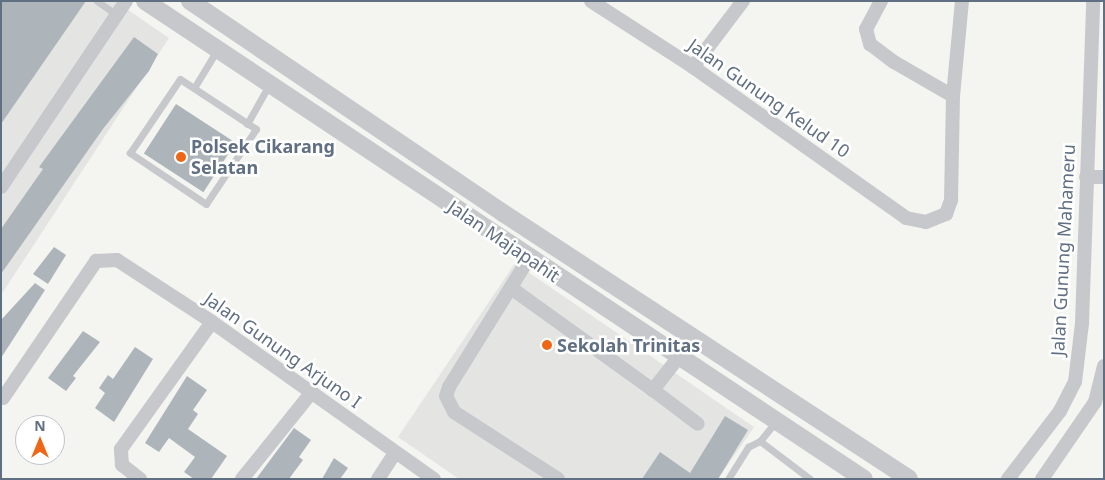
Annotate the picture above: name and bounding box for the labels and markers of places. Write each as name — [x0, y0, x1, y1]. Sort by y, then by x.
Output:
place label: Polsek Cikarang Selatan — [191, 136, 335, 178]
marker: Polsek Cikarang Selatan — [175, 151, 187, 163]
place label: Sekolah Trinitas — [557, 334, 700, 356]
marker: Sekolah Trinitas — [541, 339, 553, 351]

